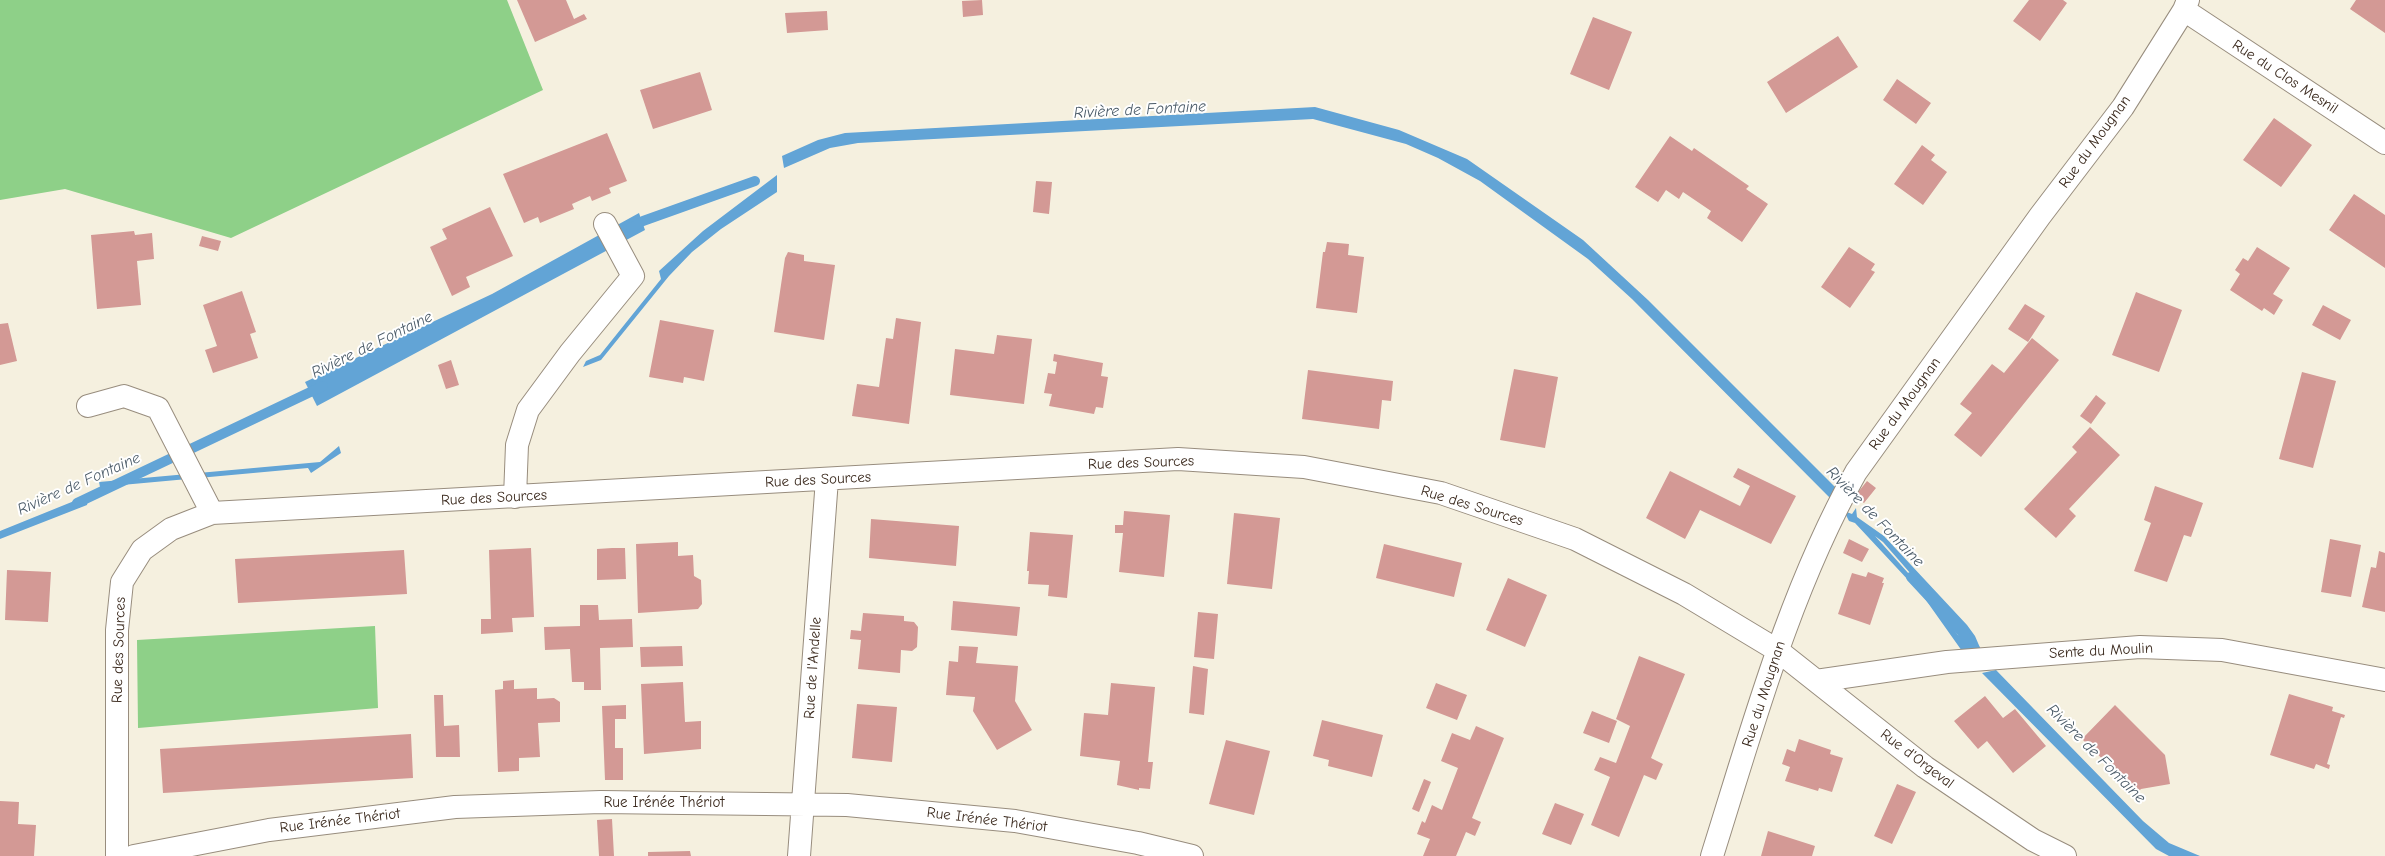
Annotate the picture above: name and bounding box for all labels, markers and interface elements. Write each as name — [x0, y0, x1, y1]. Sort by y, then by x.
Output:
street label: Rue du Clos Mesnil — [2229, 36, 2341, 118]
street label: Rue du Mougnan — [2055, 92, 2135, 192]
water label: Rivière de Fontaine — [1073, 97, 1207, 123]
water label: Rivière de Fontaine — [308, 307, 436, 383]
street label: Rue du Mougnan — [1865, 354, 1945, 454]
water label: Rivière de Fontaine — [15, 448, 143, 520]
street label: Rue des Sources — [1088, 452, 1194, 474]
water label: Rivière de Fontaine — [1822, 463, 1928, 571]
street label: Rue des Sources — [764, 468, 872, 492]
street label: Rue des Sources — [1419, 482, 1525, 530]
street label: Rue des Sources — [440, 486, 548, 510]
street label: Rue des Sources — [108, 597, 130, 703]
street label: Rue de l'Andelle — [800, 616, 826, 720]
street label: Rue du Mougnan — [1738, 639, 1790, 749]
street label: Sente du Moulin — [2048, 639, 2154, 663]
water label: Rivière de Fontaine — [2042, 700, 2150, 808]
street label: Rue d'Orgeval — [1877, 725, 1957, 793]
street label: Rue Irénée Thériot — [603, 794, 725, 812]
street label: Rue Irénée Thériot — [926, 804, 1048, 836]
street label: Rue Irénée Thériot — [279, 805, 401, 837]

